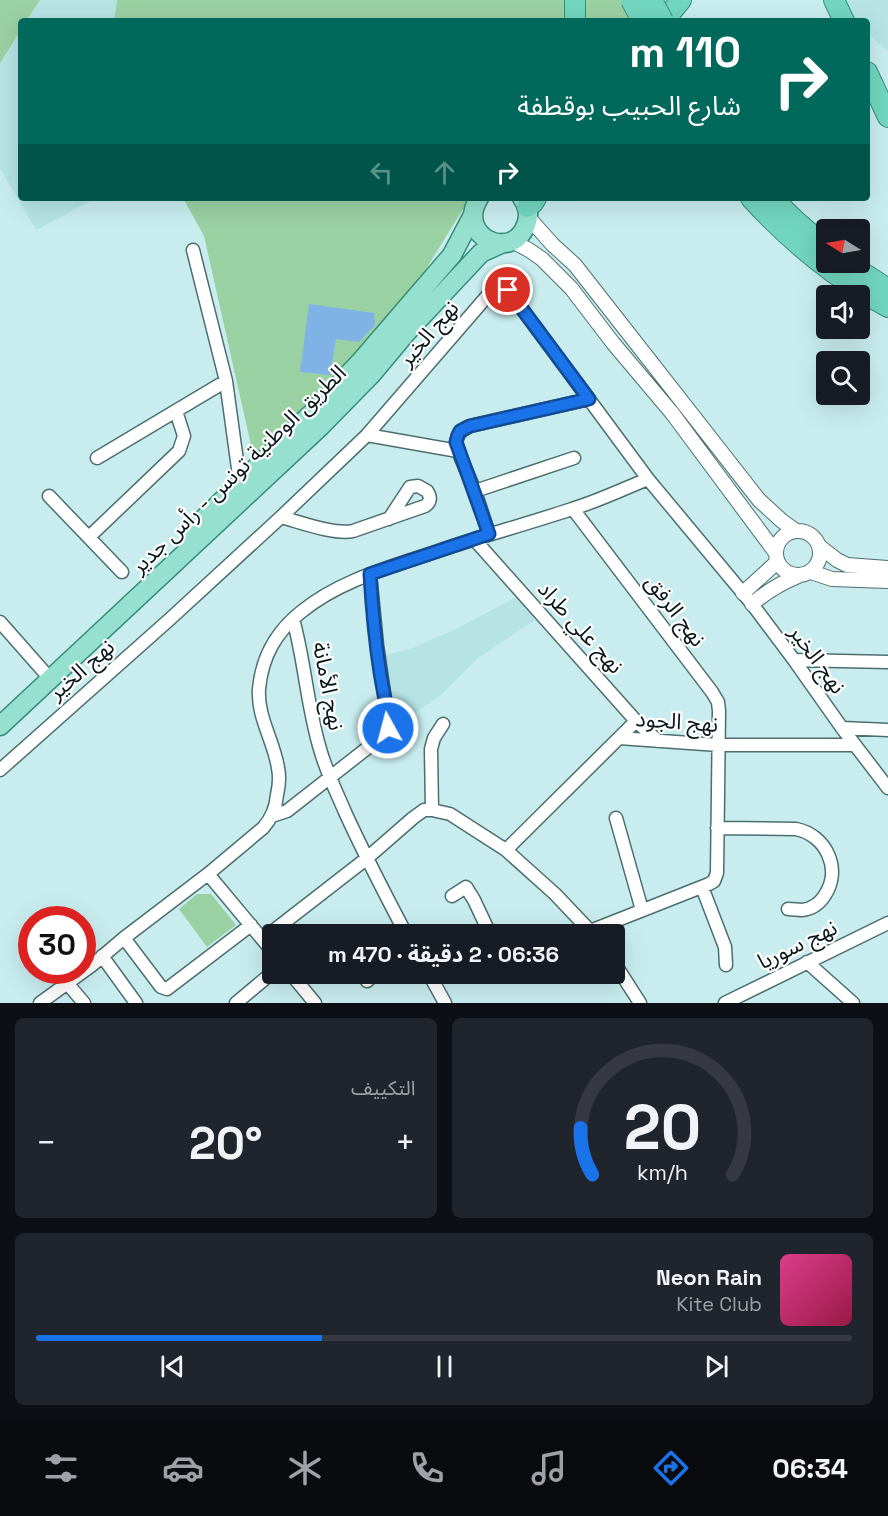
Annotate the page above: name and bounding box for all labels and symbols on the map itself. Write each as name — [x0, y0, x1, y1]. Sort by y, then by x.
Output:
north arrow — [816, 219, 870, 273]
pin — [482, 264, 533, 315]
street label: نهج الخير — [391, 294, 467, 375]
street label: الطريق الوطنية تونس - رأس جدير — [124, 359, 352, 580]
street label: نهج الرفق — [637, 568, 712, 654]
street label: نهج علي طراد — [530, 575, 630, 681]
street label: نهج الخير — [780, 618, 853, 701]
street label: نهج الخير — [41, 633, 122, 708]
street label: نهج الأمانة — [304, 639, 351, 733]
position arrow — [356, 696, 420, 760]
street label: نهج الجود — [634, 704, 719, 741]
speed limit sign: 30 — [18, 906, 96, 984]
street label: نهج سوريا — [753, 913, 843, 978]

